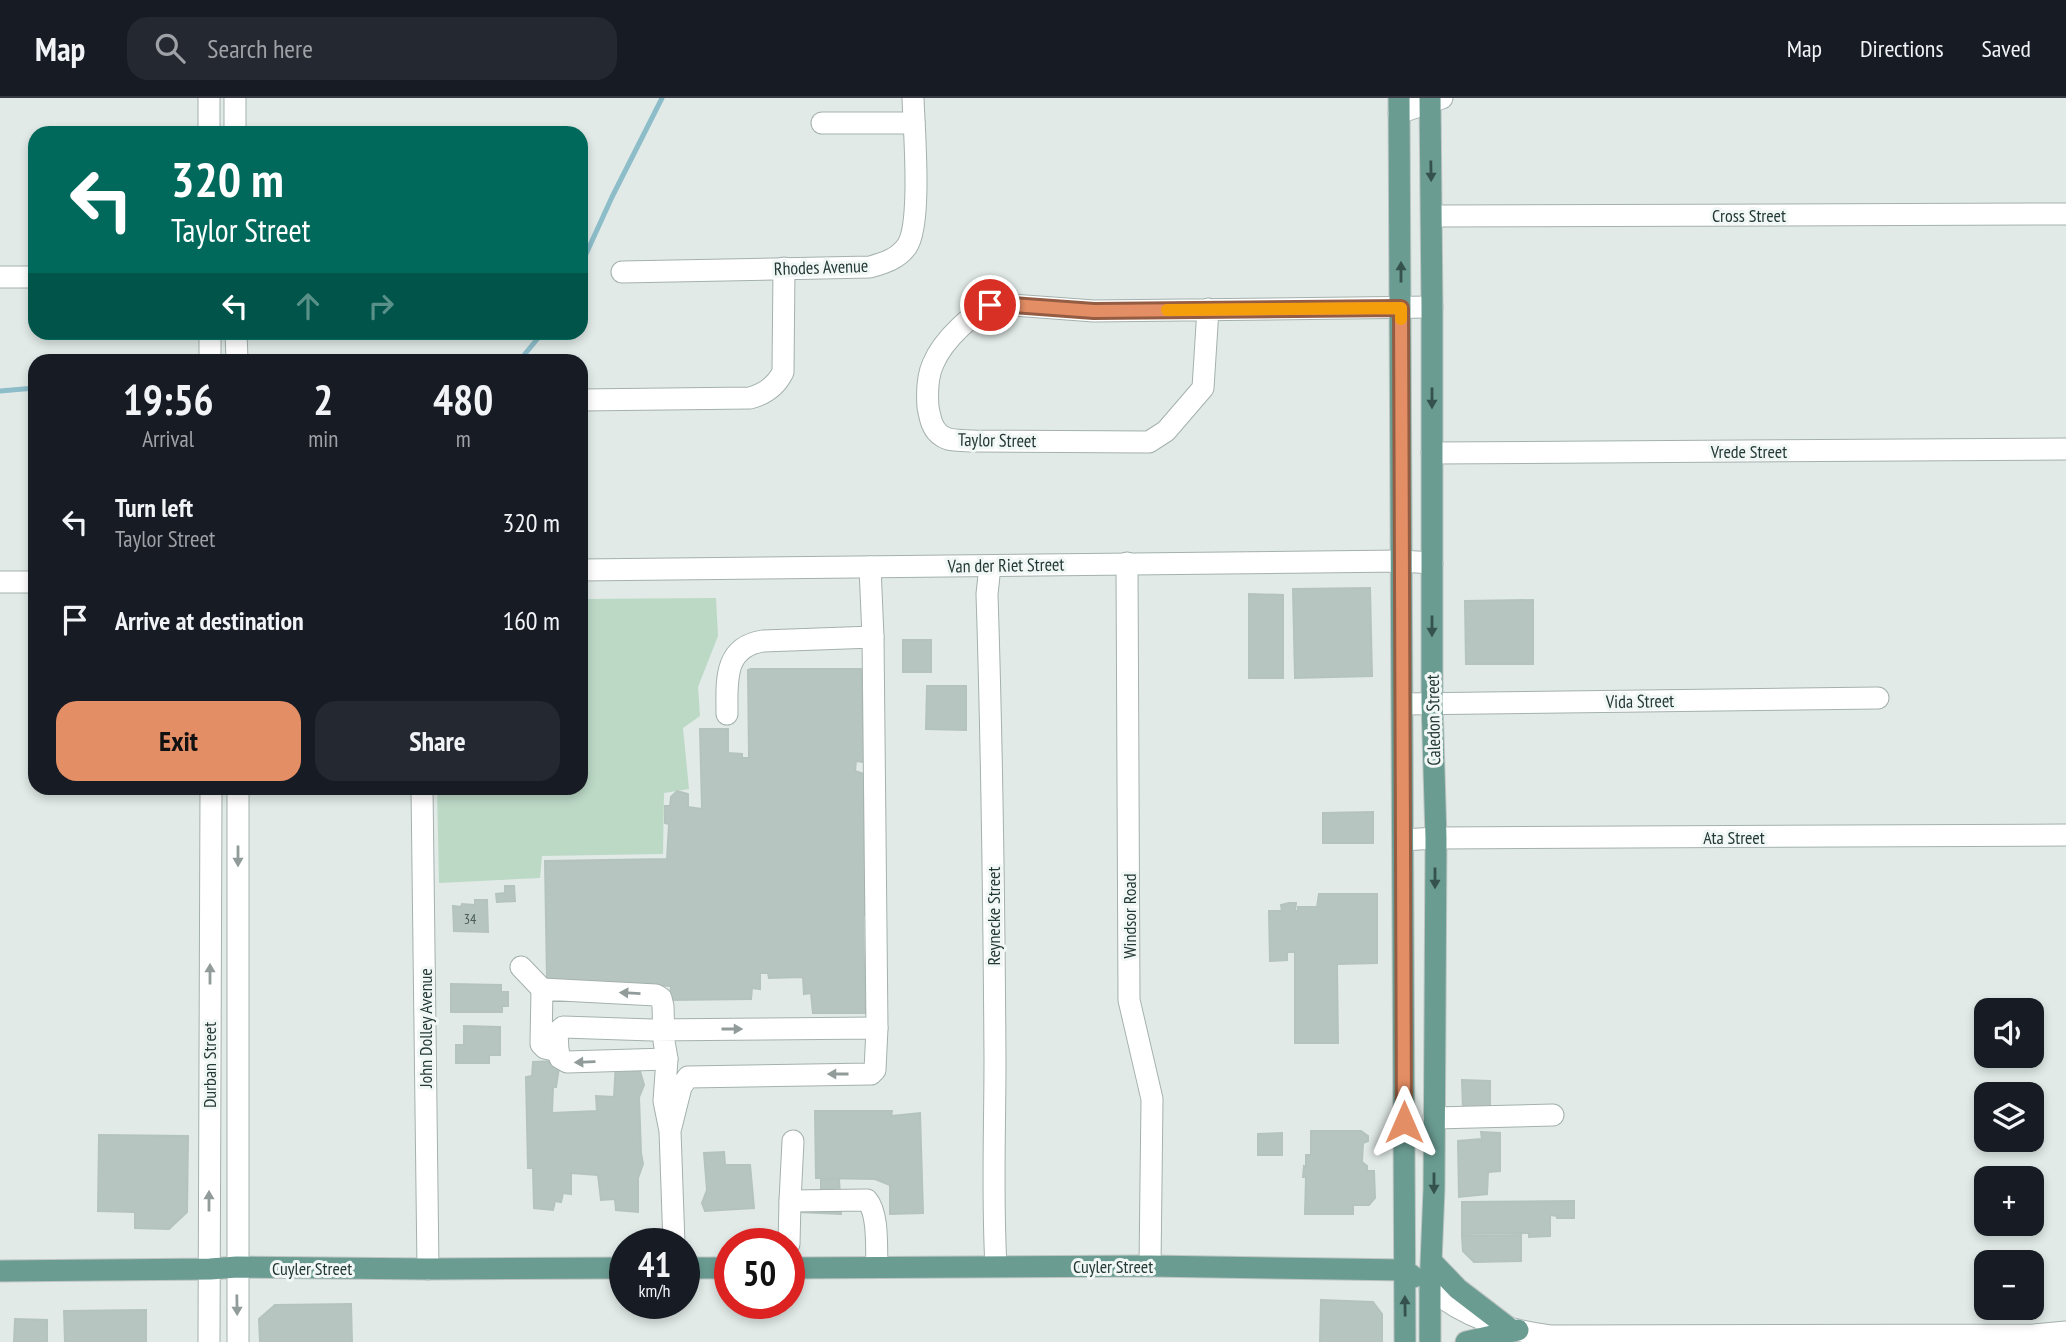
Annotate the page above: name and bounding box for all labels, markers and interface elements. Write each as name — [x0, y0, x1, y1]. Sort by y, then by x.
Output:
search box — [127, 17, 617, 80]
text: Map — [35, 27, 85, 70]
icon: search — [151, 29, 189, 67]
text: Search here — [207, 32, 313, 65]
text: Map — [1787, 33, 1822, 64]
text: Directions — [1860, 33, 1944, 64]
text: Saved — [1982, 33, 2031, 64]
text: 320 m — [171, 147, 284, 211]
icon: left — [56, 154, 147, 245]
one-way arrow — [1425, 160, 1437, 182]
street label: Cross Street — [1712, 204, 1786, 227]
text: Taylor Street — [171, 209, 311, 251]
street label: Rhodes Avenue — [773, 254, 869, 280]
one-way arrow — [1395, 260, 1406, 282]
pin — [960, 275, 1020, 335]
icon: arrive — [971, 286, 1009, 324]
icon: left — [216, 287, 254, 325]
icon: ahead — [289, 287, 327, 325]
icon: right — [362, 287, 400, 325]
text: 19:56 — [123, 372, 214, 427]
text: 2 — [313, 372, 333, 427]
text: 480 — [433, 372, 493, 427]
one-way arrow — [1426, 387, 1438, 409]
text: Arrival — [142, 424, 194, 453]
text: min — [308, 424, 338, 453]
text: m — [456, 424, 471, 453]
street label: Taylor Street — [958, 428, 1036, 452]
street label: Vrede Street — [1710, 440, 1787, 463]
text: Turn left — [115, 491, 193, 524]
icon: left — [56, 503, 94, 541]
text: 320 m — [502, 506, 560, 539]
text: Taylor Street — [115, 524, 215, 553]
street label: Van der Riet Street — [947, 552, 1064, 578]
icon: arrive — [56, 601, 94, 639]
text: Arrive at destination — [115, 604, 304, 637]
text: 160 m — [502, 604, 560, 637]
one-way arrow — [1426, 615, 1438, 637]
street label: Caledon Street — [1421, 674, 1445, 766]
street label: Vida Street — [1605, 689, 1674, 713]
button: Exit — [56, 701, 301, 781]
button: Share — [315, 701, 560, 781]
street label: Ata Street — [1703, 826, 1765, 849]
one-way arrow — [232, 845, 244, 867]
street label: Reynecke Street — [982, 867, 1005, 965]
one-way arrow — [1429, 867, 1441, 889]
street label: Windsor Road — [1118, 873, 1141, 959]
house number: 34 — [464, 910, 477, 928]
one-way arrow — [204, 962, 216, 984]
street label: John Dolley Avenue — [414, 968, 437, 1089]
one-way arrow — [619, 988, 641, 999]
map controls — [1974, 998, 2044, 1320]
button: sound — [1974, 998, 2044, 1068]
street label: Durban Street — [198, 1022, 221, 1108]
one-way arrow — [721, 1023, 743, 1035]
one-way arrow — [573, 1056, 595, 1067]
one-way arrow — [827, 1069, 849, 1080]
button: layers — [1974, 1082, 2044, 1152]
position arrow — [1367, 1085, 1441, 1159]
button: + — [1974, 1166, 2044, 1236]
one-way arrow — [1428, 1172, 1440, 1194]
one-way arrow — [203, 1190, 215, 1212]
speed limit sign: 50 — [714, 1228, 805, 1319]
text: 41 — [638, 1241, 671, 1287]
button: − — [1974, 1250, 2044, 1320]
street label: Cuyler Street — [1073, 1255, 1153, 1278]
street label: Cuyler Street — [272, 1257, 352, 1280]
text: km/h — [639, 1279, 670, 1302]
one-way arrow — [231, 1294, 243, 1316]
one-way arrow — [1399, 1295, 1410, 1317]

